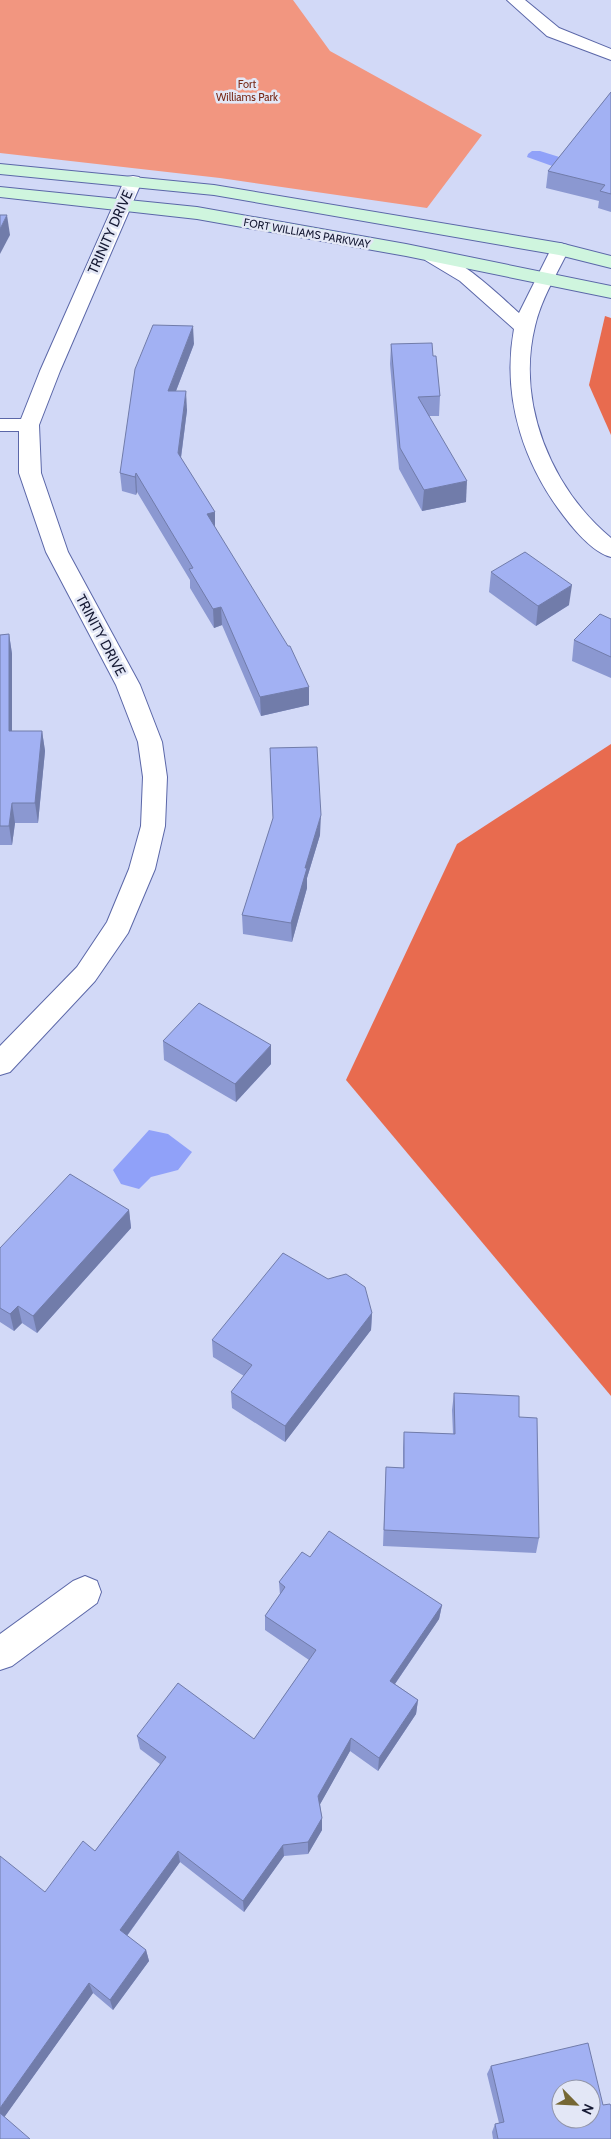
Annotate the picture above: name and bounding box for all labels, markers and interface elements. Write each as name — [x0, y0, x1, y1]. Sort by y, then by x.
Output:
park label: Fort Williams Park — [216, 77, 278, 104]
street label: TRINITY DRIVE — [83, 187, 137, 277]
street label: FORT WILLIAMS PARKWAY — [243, 215, 372, 251]
street label: TRINITY DRIVE — [72, 591, 130, 679]
north arrow — [551, 2079, 601, 2129]
text: N — [578, 2101, 598, 2117]

